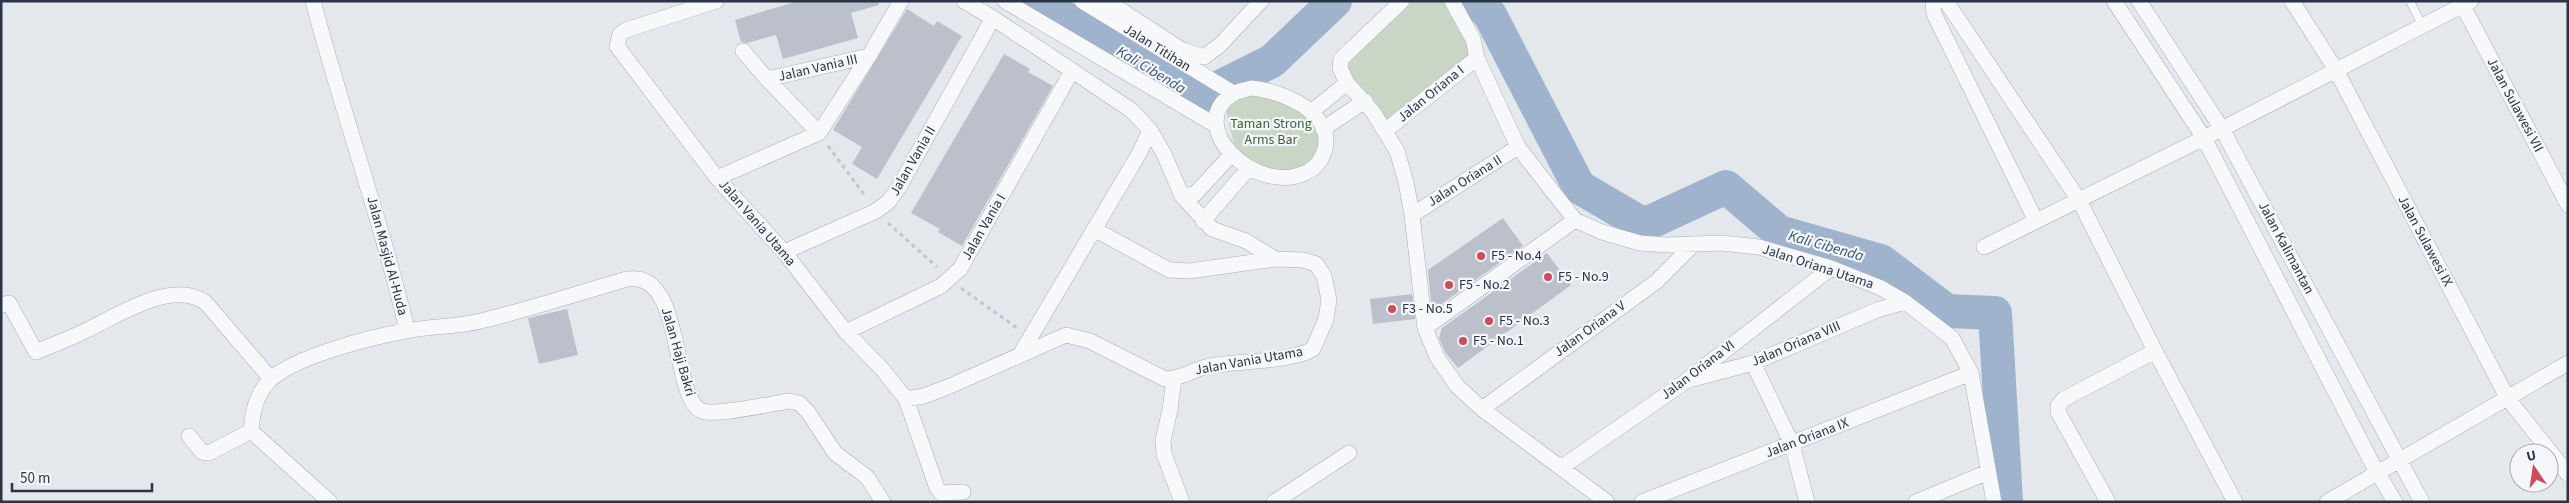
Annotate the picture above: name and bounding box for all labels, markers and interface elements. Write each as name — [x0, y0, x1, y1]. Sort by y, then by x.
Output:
street label: Jalan Titihan — [1119, 19, 1195, 77]
water label: Kali Cibenda — [1112, 41, 1190, 99]
street label: Jalan Vania III — [776, 49, 860, 87]
street label: Jalan Sulawesi VII — [2482, 54, 2548, 156]
street label: Jalan Oriana I — [1393, 61, 1469, 127]
park label: Taman Strong Arms Bar — [1230, 114, 1312, 150]
street label: Jalan Vania II — [885, 123, 941, 199]
street label: Jalan Oriana II — [1424, 150, 1506, 212]
street label: Jalan Vania Utama — [714, 175, 800, 271]
street label: Jalan Vania I — [957, 190, 1011, 264]
street label: Jalan Sulawesi IX — [2393, 192, 2457, 290]
street label: Jalan Masjid Al-Huda — [361, 194, 413, 318]
street label: Jalan Kalimantan — [2253, 198, 2319, 298]
water label: Kali Cibenda — [1786, 225, 1866, 267]
street label: Jalan Oriana Utama — [1760, 240, 1876, 294]
place label: F5 - No.4 — [1491, 246, 1542, 266]
marker: F5 - No.4 — [1475, 250, 1487, 262]
place label: F5 - No.9 — [1558, 267, 1609, 287]
marker: F5 - No.9 — [1542, 271, 1554, 283]
place label: F5 - No.2 — [1459, 275, 1510, 295]
marker: F5 - No.2 — [1443, 279, 1455, 291]
street label: Jalan Oriana V — [1550, 296, 1631, 362]
place label: F3 - No.5 — [1402, 299, 1453, 319]
marker: F3 - No.5 — [1386, 303, 1398, 315]
street label: Jalan Haji Bakri — [656, 305, 700, 399]
place label: F5 - No.3 — [1499, 311, 1550, 331]
marker: F5 - No.3 — [1483, 315, 1495, 327]
street label: Jalan Oriana VIII — [1748, 316, 1844, 372]
place label: F5 - No.1 — [1473, 331, 1524, 351]
marker: F5 - No.1 — [1457, 335, 1469, 347]
street label: Jalan Oriana VI — [1657, 336, 1739, 404]
street label: Jalan Vania Utama — [1194, 342, 1304, 380]
street label: Jalan Oriana IX — [1762, 413, 1852, 463]
north arrow — [2509, 443, 2559, 493]
text: U — [2525, 446, 2538, 467]
scale bar — [12, 460, 152, 492]
text: 50 m — [20, 468, 50, 489]

